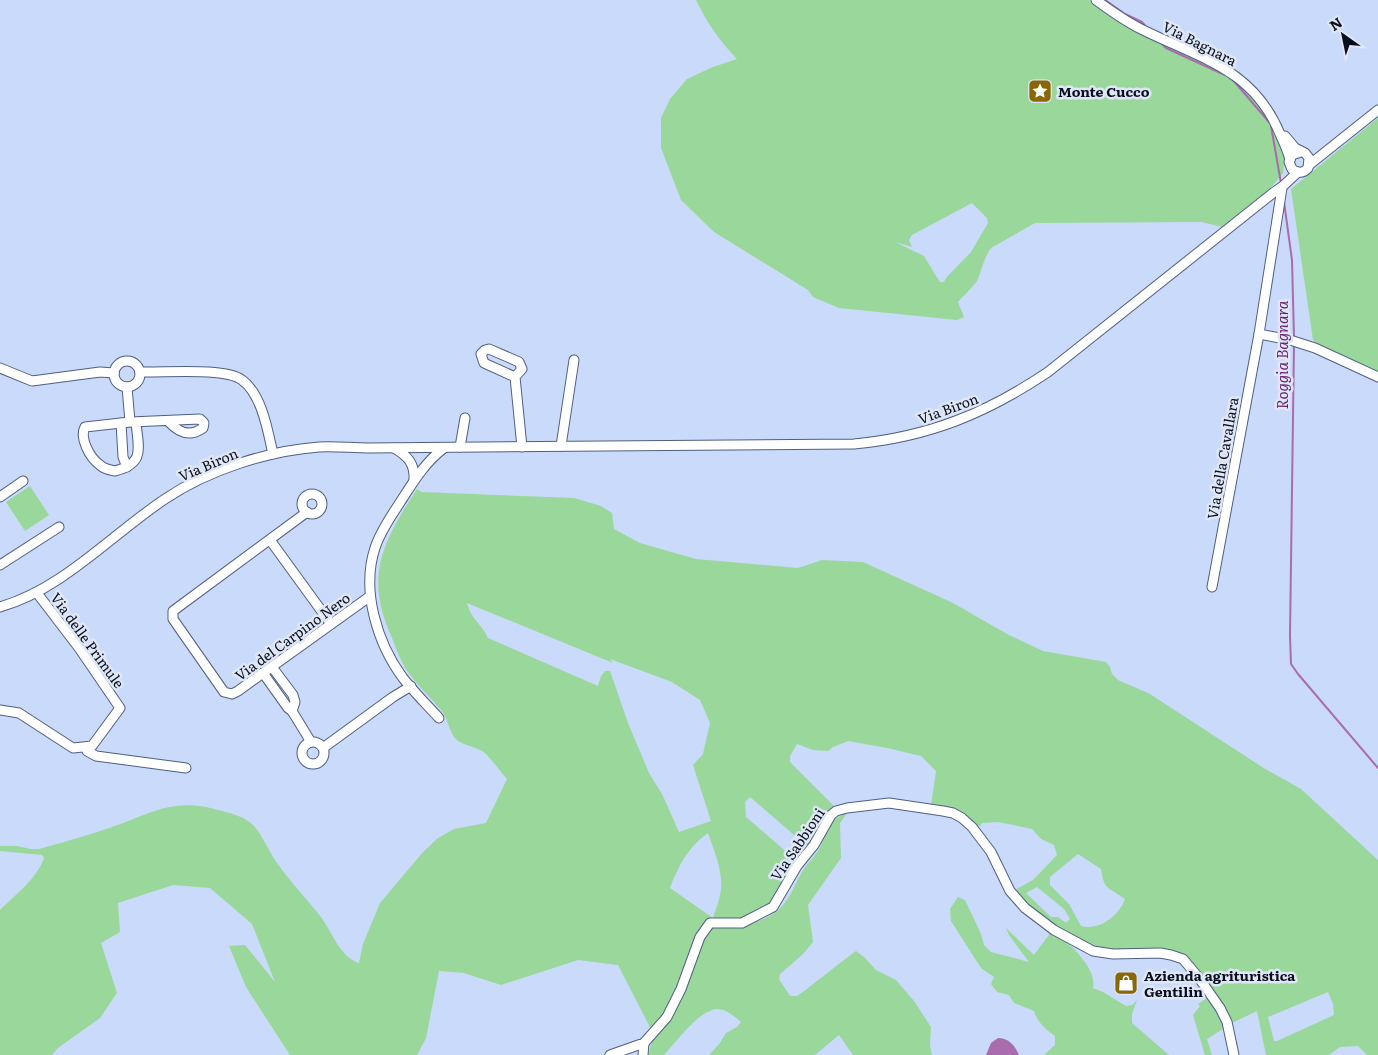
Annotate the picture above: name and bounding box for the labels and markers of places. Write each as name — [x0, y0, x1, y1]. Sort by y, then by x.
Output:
place icon: Monte Cucco — [1027, 78, 1053, 104]
place label: Monte Cucco — [1058, 81, 1150, 101]
place label: Azienda agrituristica Gentilin — [1144, 965, 1296, 1001]
shop icon: Azienda agrituristica Gentilin — [1113, 970, 1139, 996]

